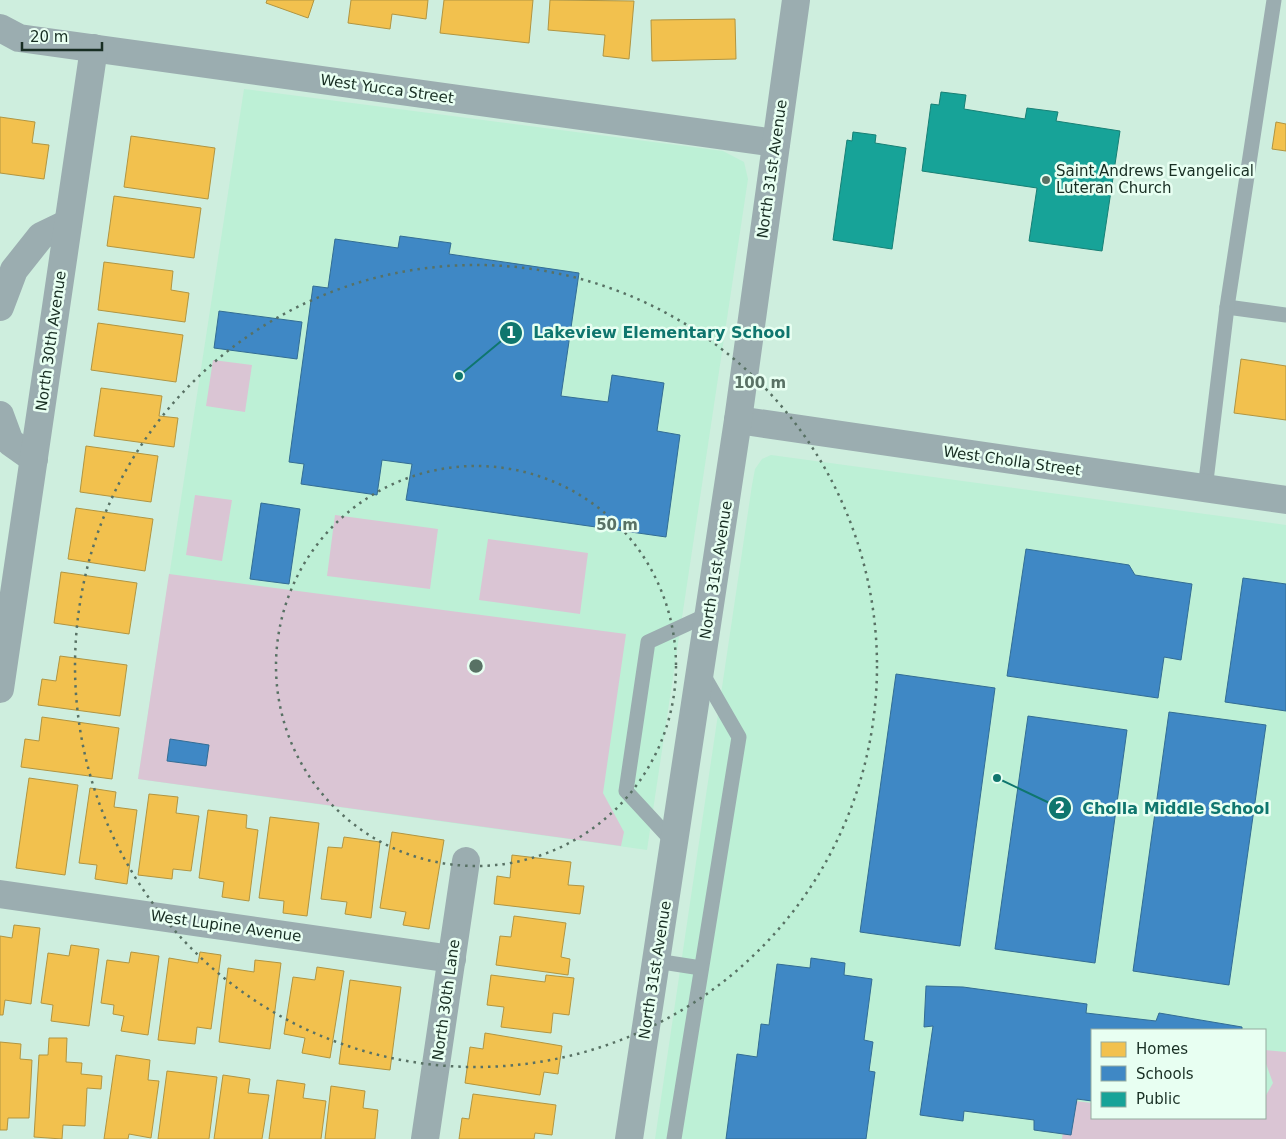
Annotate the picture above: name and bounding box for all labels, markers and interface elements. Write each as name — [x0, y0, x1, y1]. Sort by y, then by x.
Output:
scale bar — [22, 20, 102, 52]
text: 20 m — [30, 28, 68, 46]
street label: West Yucca Street — [319, 71, 455, 107]
street label: North 31st Avenue — [753, 98, 791, 240]
place label: Saint Andrews Evangelical Luteran Church — [1056, 162, 1254, 197]
marker: Saint Andrews Evangelical Luteran Church — [1040, 174, 1052, 186]
street label: North 30th Avenue — [32, 270, 70, 412]
callout: Lakeview Elementary School — [499, 317, 801, 348]
text: Lakeview Elementary School — [533, 323, 791, 342]
text: 1 — [506, 324, 516, 342]
text: 100 m — [734, 374, 786, 392]
street label: West Cholla Street — [942, 442, 1082, 480]
street label: North 31st Avenue — [696, 499, 736, 641]
text: 50 m — [596, 516, 638, 534]
centre of rings — [467, 657, 485, 675]
callout: Cholla Middle School — [1047, 793, 1280, 824]
text: 2 — [1055, 799, 1065, 817]
text: Cholla Middle School — [1082, 799, 1270, 818]
street label: North 31st Avenue — [635, 899, 675, 1041]
street label: West Lupine Avenue — [149, 906, 303, 946]
street label: North 30th Lane — [429, 938, 463, 1062]
legend — [1091, 1029, 1266, 1119]
text: Homes — [1136, 1040, 1188, 1058]
text: Schools — [1136, 1065, 1194, 1083]
text: Public — [1136, 1090, 1180, 1108]

